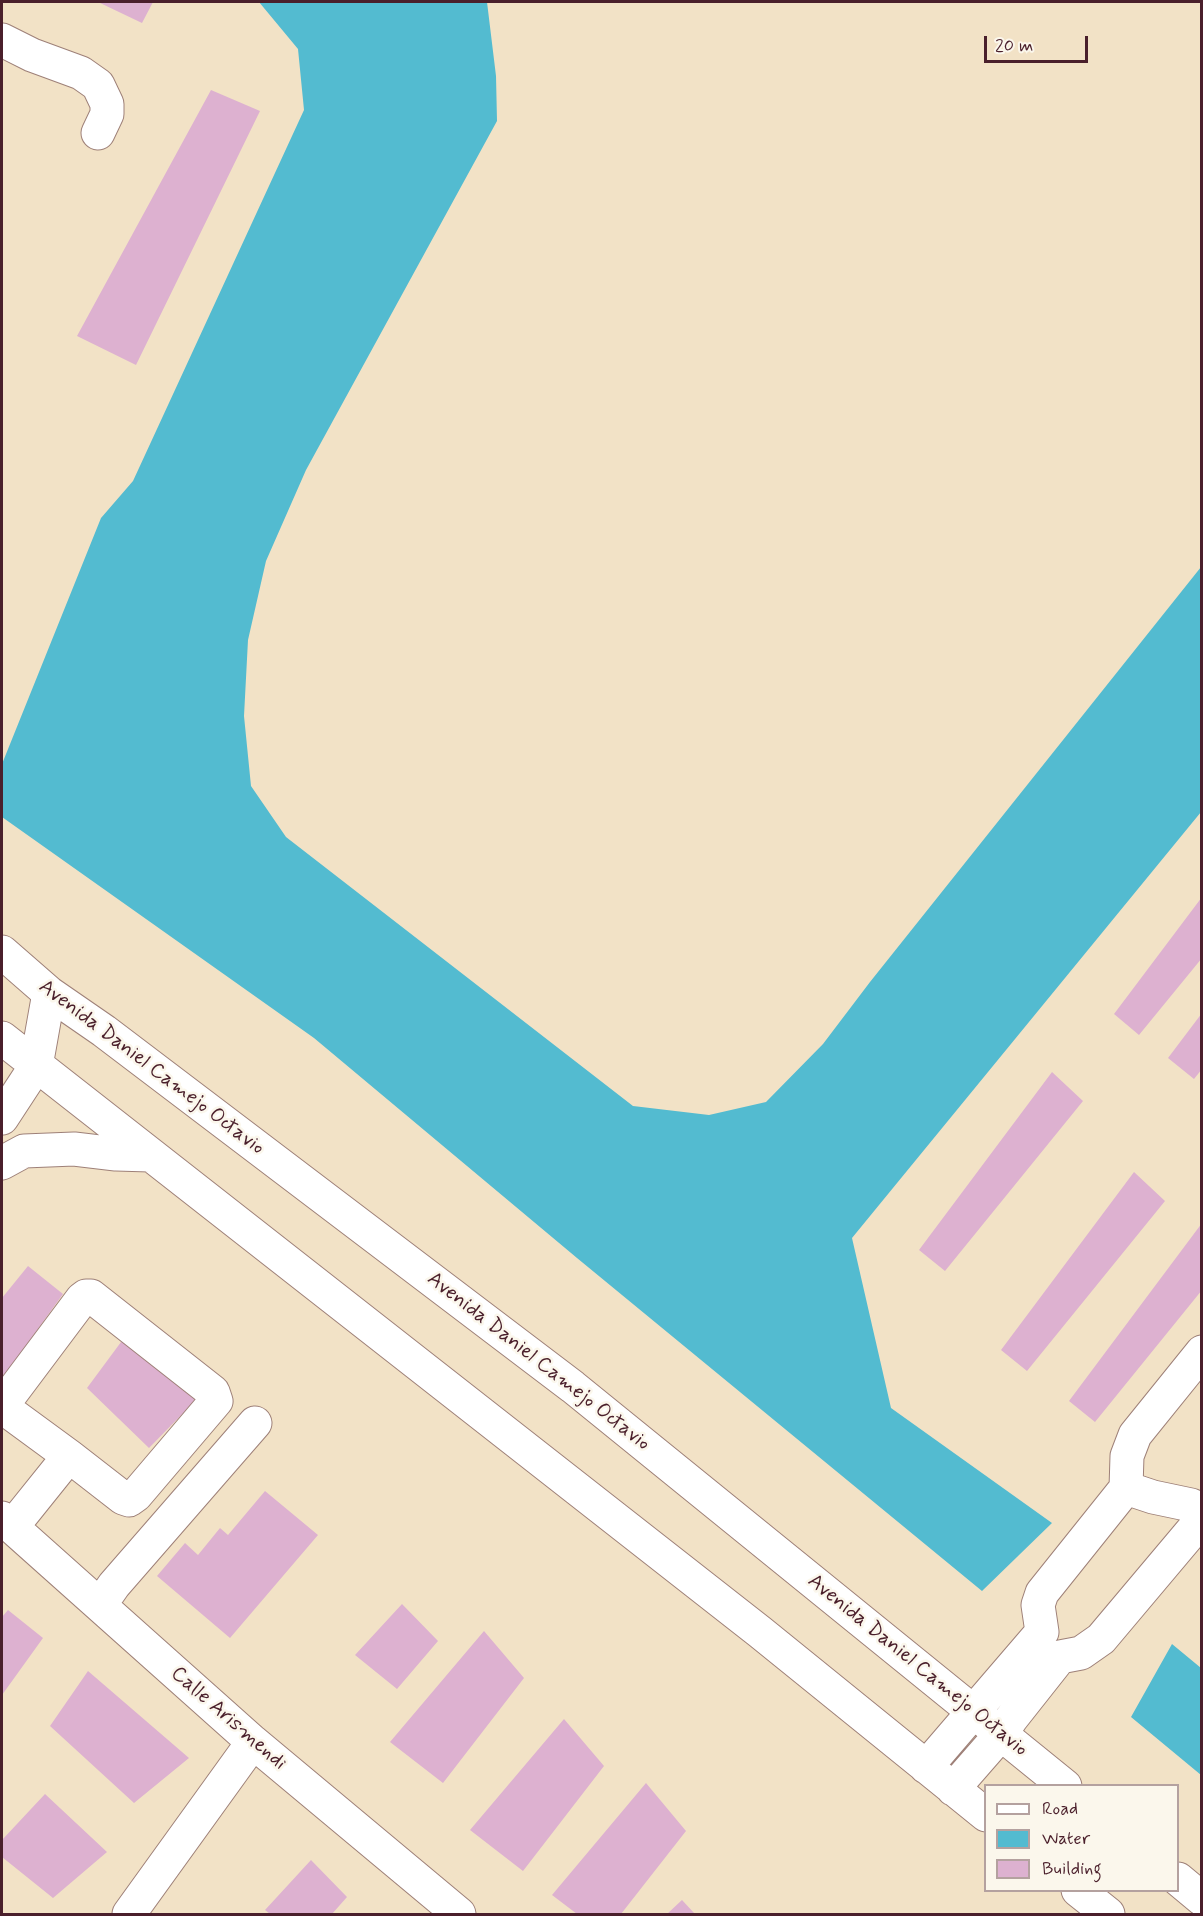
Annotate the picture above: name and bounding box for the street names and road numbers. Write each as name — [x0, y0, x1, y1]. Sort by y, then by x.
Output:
street label: Avenida Daniel Camejo Octavio — [33, 975, 269, 1161]
street label: Avenida Daniel Camejo Octavio — [421, 1267, 655, 1457]
street label: Avenida Daniel Camejo Octavio — [802, 1569, 1032, 1763]
street label: Calle Arismendi — [165, 1662, 291, 1776]

